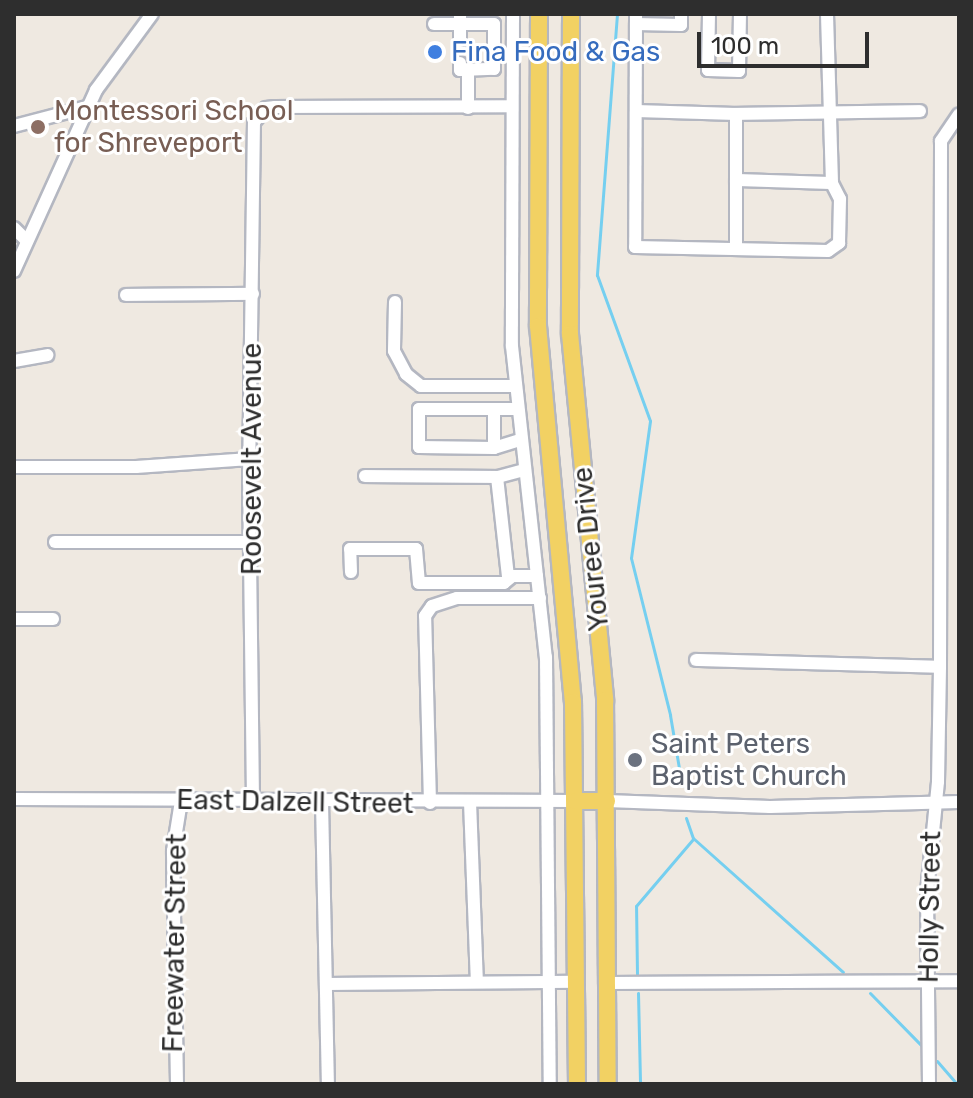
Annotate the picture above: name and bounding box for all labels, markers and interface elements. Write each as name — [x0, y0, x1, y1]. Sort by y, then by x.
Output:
scale bar — [701, 16, 873, 66]
text: 100 m — [711, 32, 779, 60]
place label: Fina Food & Gas — [451, 35, 660, 69]
marker: Fina Food & Gas — [426, 43, 444, 61]
place label: Montessori School for Shreveport — [54, 94, 293, 160]
marker: Montessori School for Shreveport — [29, 118, 47, 136]
street label: Roosevelt Avenue — [235, 342, 269, 576]
street label: Youree Drive — [566, 465, 616, 633]
place label: Saint Peters Baptist Church — [651, 727, 847, 793]
marker: Saint Peters Baptist Church — [626, 751, 644, 769]
street label: East Dalzell Street — [176, 783, 414, 821]
street label: Holly Street — [912, 830, 948, 984]
street label: Freewater Street — [156, 833, 194, 1053]

